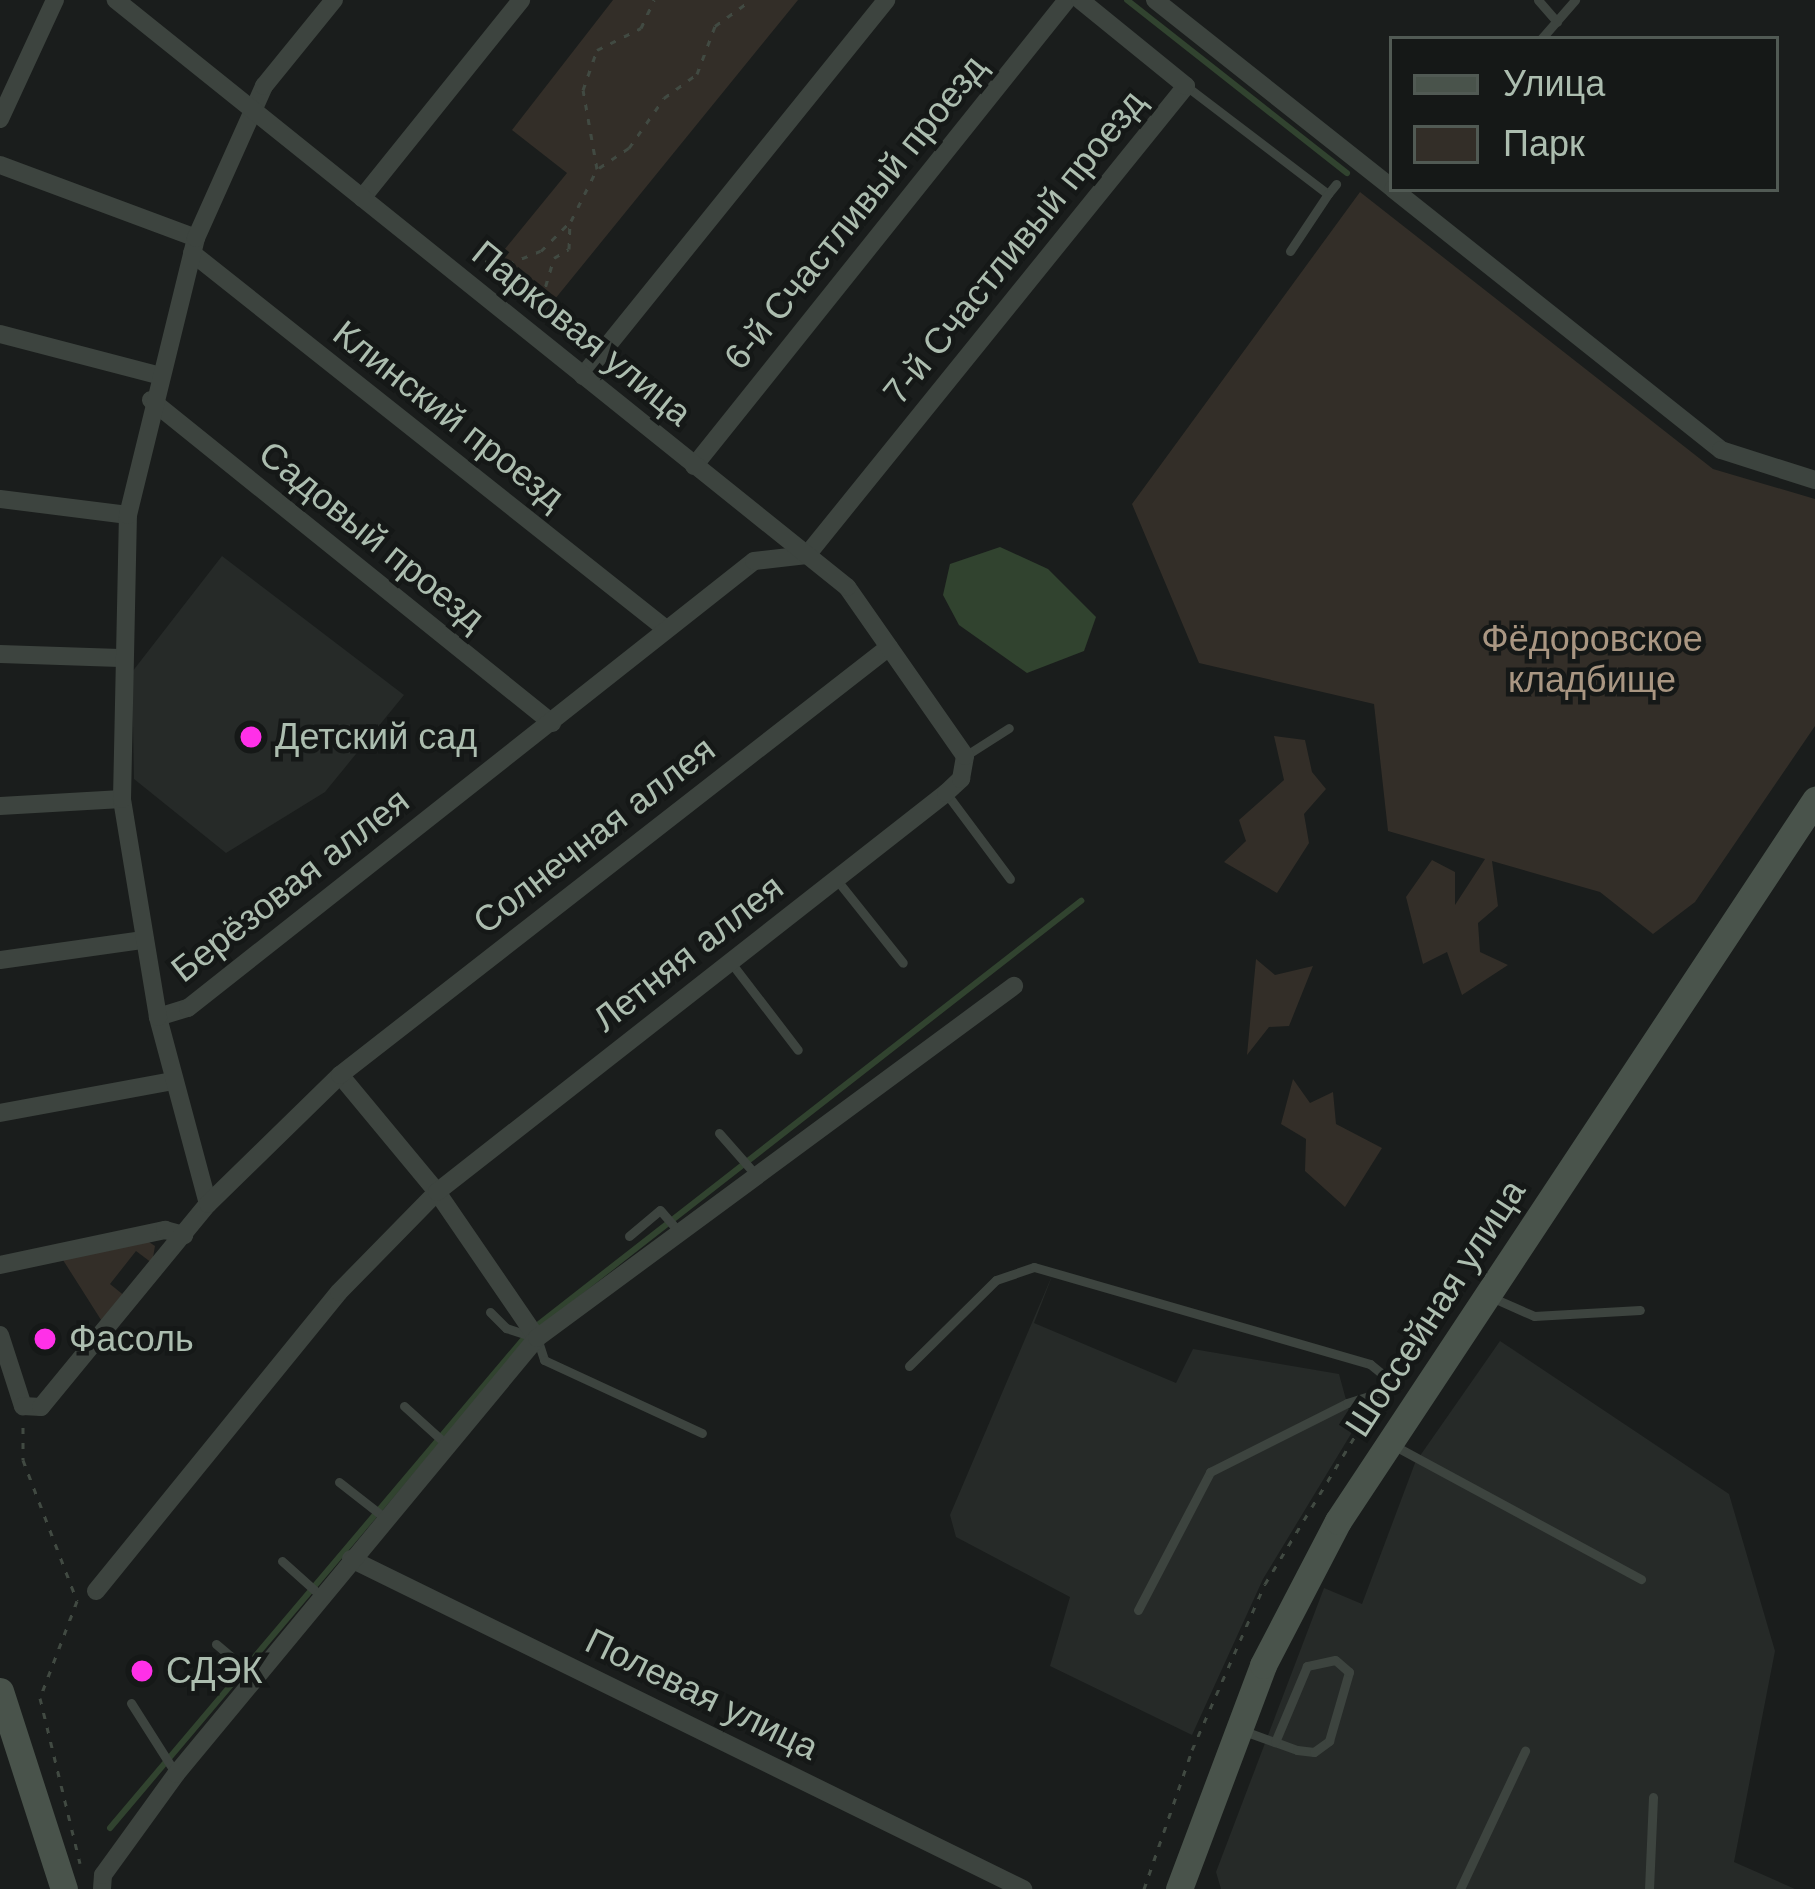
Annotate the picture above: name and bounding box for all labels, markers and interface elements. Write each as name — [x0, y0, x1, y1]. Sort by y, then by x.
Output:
legend — [1389, 36, 1779, 192]
street label: 6-й Счастливый проезд — [715, 46, 995, 378]
text: Улица — [1503, 63, 1605, 104]
street label: 7-й Счастливый проезд — [874, 81, 1154, 413]
text: Парк — [1503, 123, 1585, 164]
street label: Парковая улица — [464, 231, 700, 435]
street label: Клинский проезд — [325, 311, 573, 519]
street label: Садовый проезд — [250, 432, 494, 640]
park label: Фёдоровское кладбище — [1481, 616, 1703, 701]
place label: Детский сад — [275, 715, 477, 759]
marker: Детский сад — [238, 724, 264, 750]
street label: Солнечная аллея — [465, 727, 723, 943]
street label: Берёзовая аллея — [163, 779, 417, 991]
street label: Летняя аллея — [584, 865, 792, 1041]
street label: Шоссейная улица — [1336, 1171, 1534, 1445]
place label: Фасоль — [69, 1317, 194, 1361]
marker: Фасоль — [32, 1326, 58, 1352]
street label: Полевая улица — [579, 1619, 825, 1769]
place label: СДЭК — [166, 1649, 262, 1693]
marker: СДЭК — [129, 1658, 155, 1684]

